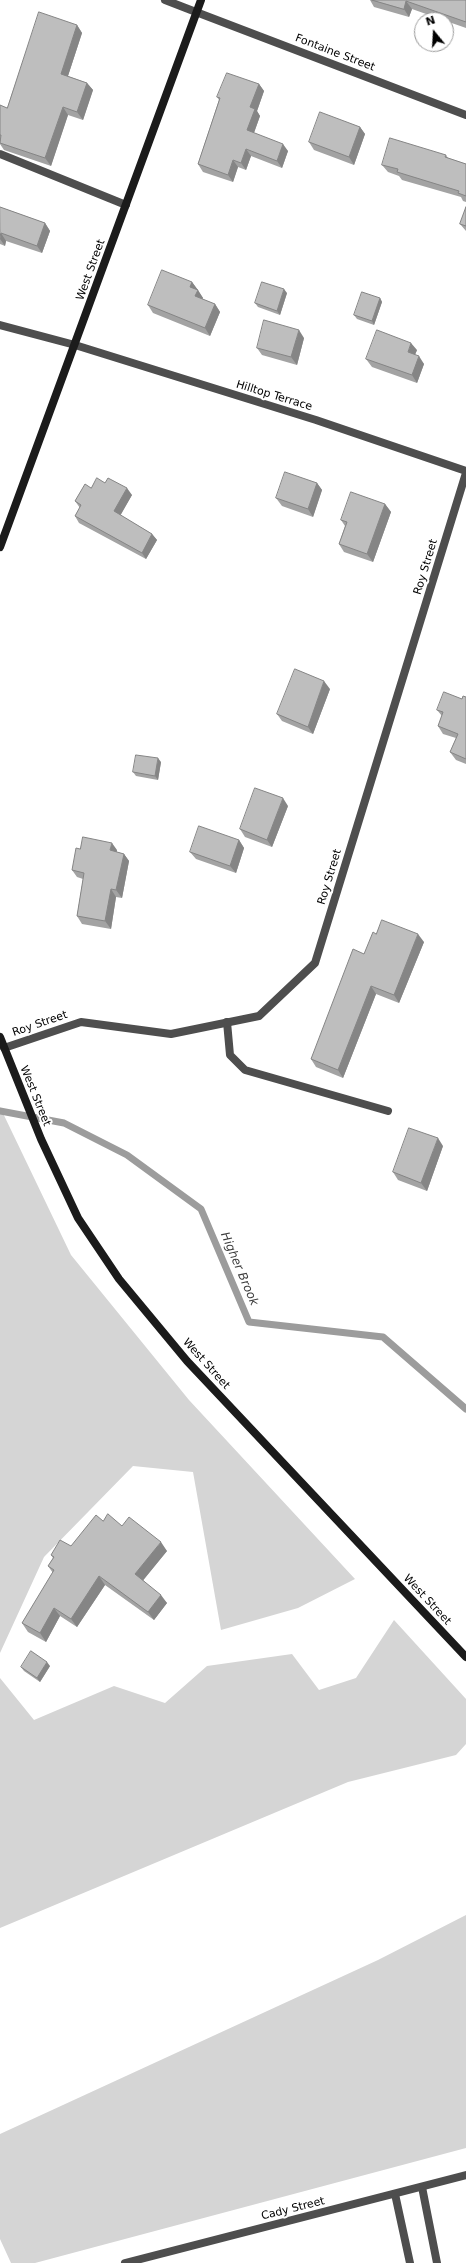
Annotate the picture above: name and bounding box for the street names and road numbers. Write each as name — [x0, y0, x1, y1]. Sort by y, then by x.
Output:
street label: Fontaine Street — [293, 32, 377, 74]
street label: West Street — [74, 238, 108, 302]
street label: Hilltop Terrace — [234, 378, 314, 414]
street label: Roy Street — [411, 538, 441, 596]
street label: Roy Street — [315, 848, 345, 906]
street label: Roy Street — [11, 1008, 69, 1040]
street label: West Street — [17, 1064, 53, 1128]
street label: West Street — [180, 1336, 232, 1392]
street label: West Street — [400, 1572, 454, 1628]
street label: Cady Street — [260, 2195, 326, 2223]

